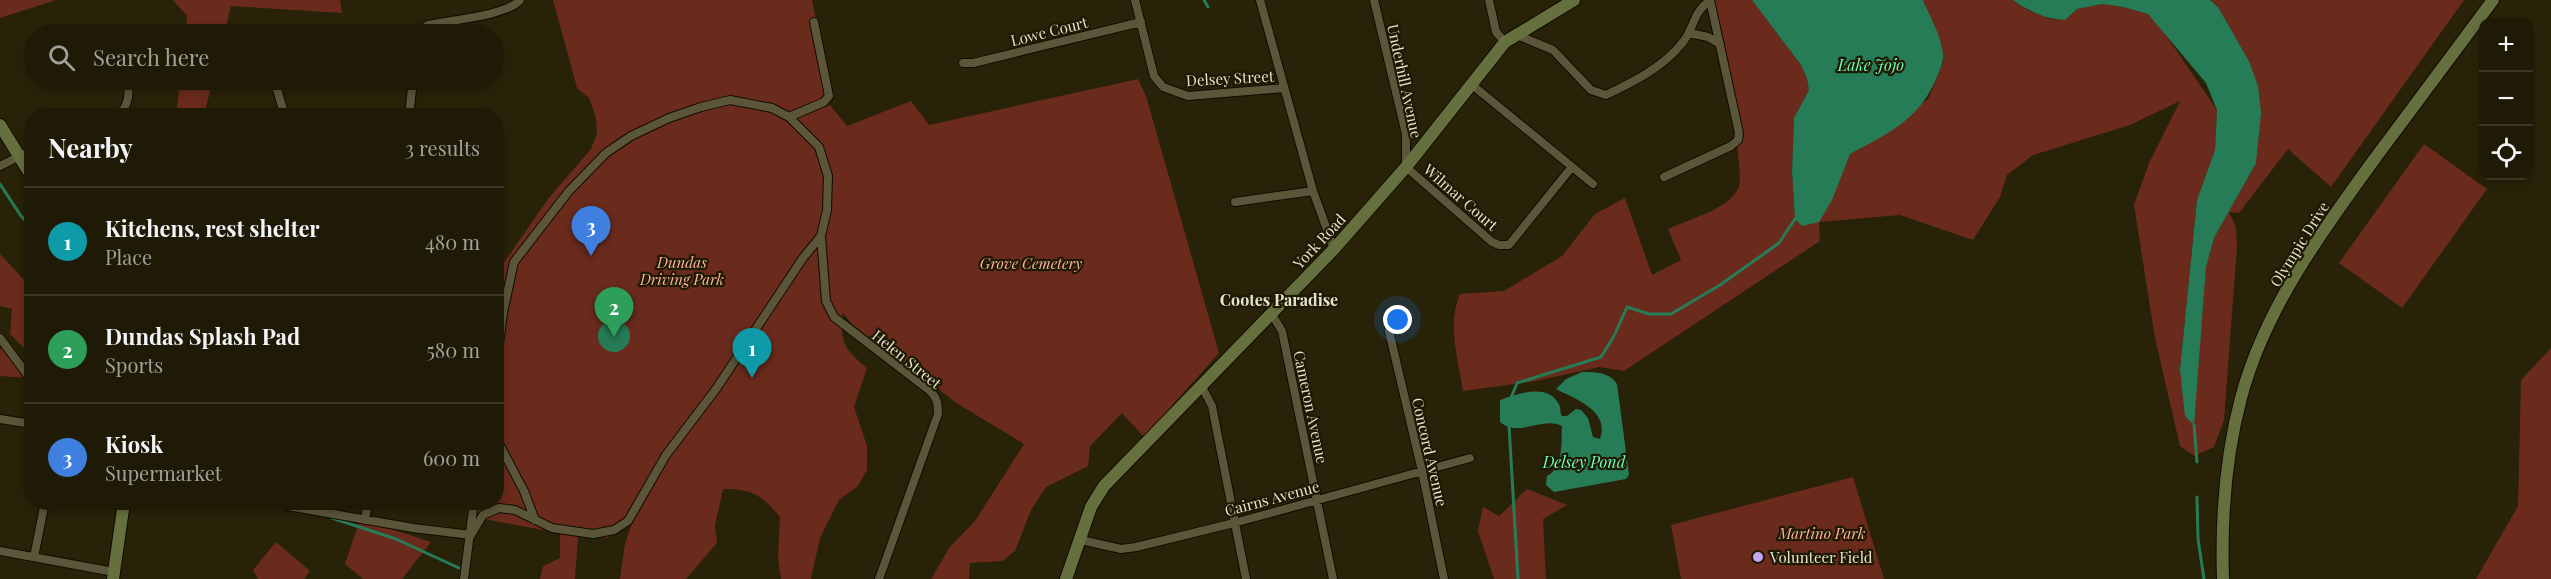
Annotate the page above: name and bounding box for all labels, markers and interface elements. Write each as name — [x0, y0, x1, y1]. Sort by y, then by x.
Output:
street label: Lowe Court — [1008, 12, 1090, 50]
map controls — [2479, 18, 2533, 180]
button: + — [2479, 18, 2533, 72]
street label: Underhill Avenue — [1383, 22, 1427, 140]
search box — [24, 24, 504, 90]
icon: search — [45, 41, 78, 74]
text: Search here — [93, 42, 209, 72]
water label: Lake Jojo — [1837, 54, 1904, 75]
street label: Delsey Street — [1186, 66, 1275, 90]
button: − — [2479, 72, 2533, 126]
button: locate — [2479, 126, 2533, 180]
text: Nearby — [48, 130, 133, 165]
text: 3 results — [405, 134, 480, 161]
street label: Wilmar Court — [1419, 159, 1503, 235]
street label: Olympic Drive — [2265, 198, 2333, 290]
pin: 3 — [572, 206, 610, 256]
street label: York Road — [1288, 209, 1350, 274]
text: Kitchens, rest shelter — [105, 213, 320, 243]
text: 1 — [64, 228, 71, 255]
text: 480 m — [425, 228, 480, 255]
text: Place — [105, 243, 152, 270]
park label: Dundas Driving Park — [639, 252, 724, 289]
park label: Grove Cemetery — [980, 253, 1082, 273]
pin: 2 — [594, 288, 634, 337]
district label: Cootes Paradise — [1220, 289, 1338, 310]
your location — [1383, 305, 1412, 334]
text: Dundas Splash Pad — [105, 321, 300, 351]
street label: Helen Street — [868, 325, 946, 393]
pin: 1 — [732, 328, 771, 378]
text: 2 — [62, 336, 73, 363]
text: 580 m — [427, 336, 480, 363]
street label: Cameron Avenue — [1289, 349, 1333, 465]
text: Sports — [105, 351, 163, 378]
street label: Concord Avenue — [1408, 396, 1452, 508]
text: Kiosk — [105, 429, 163, 459]
text: 3 — [63, 444, 72, 471]
text: 600 m — [423, 444, 480, 471]
water label: Delsey Pond — [1542, 451, 1627, 472]
text: Supermarket — [105, 459, 222, 486]
street label: Cairns Avenue — [1222, 476, 1322, 520]
park label: Martino Park — [1778, 523, 1866, 543]
place label: Volunteer Field — [1769, 547, 1873, 567]
marker: Volunteer Field — [1751, 550, 1765, 564]

